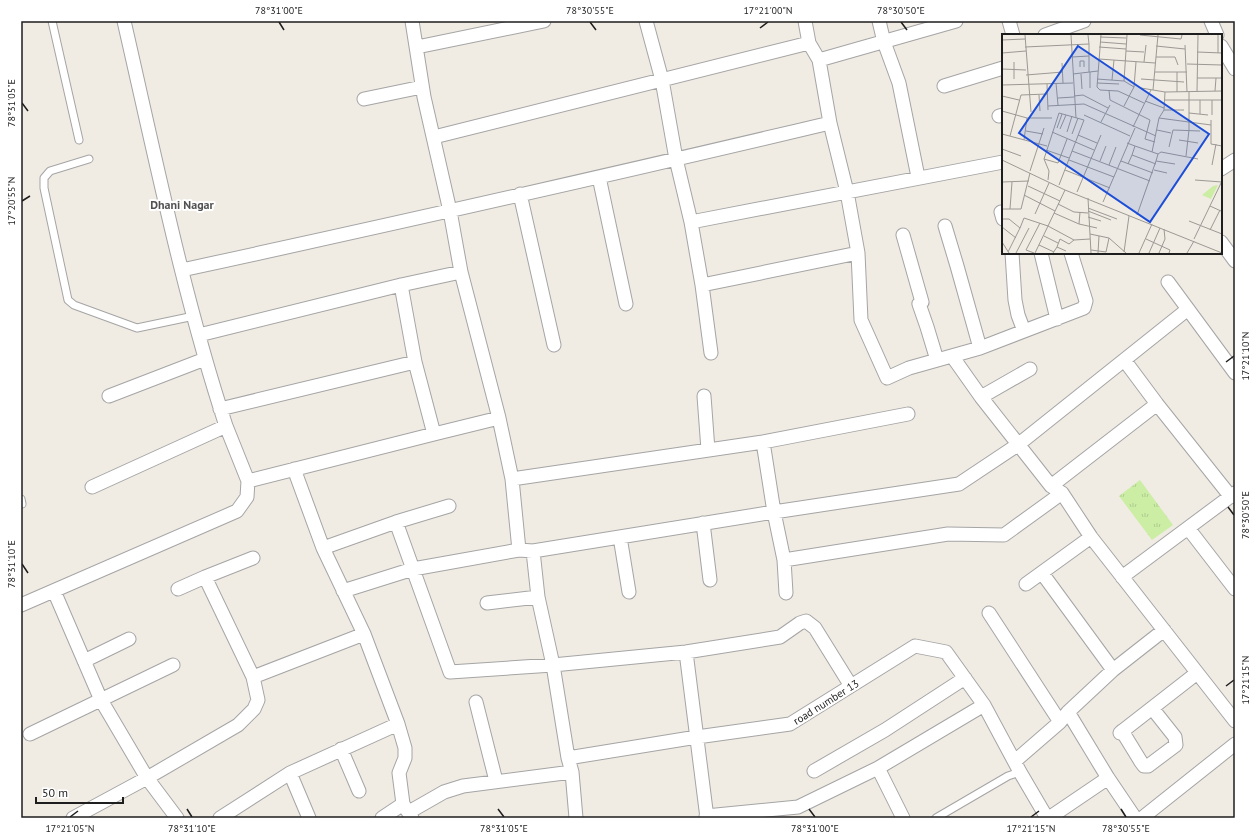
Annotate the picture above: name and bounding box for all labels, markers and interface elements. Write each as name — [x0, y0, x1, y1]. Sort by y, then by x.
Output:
text: 78°31'00"E — [255, 4, 303, 17]
text: 78°30'55"E — [566, 4, 614, 17]
text: 17°21'00"N — [743, 4, 793, 17]
text: 78°30'50"E — [877, 4, 925, 17]
inset map — [1002, 34, 1222, 254]
text: 78°31'05"E — [5, 79, 18, 127]
text: 17°20'55"N — [5, 176, 18, 226]
district label: Dhani Nagar — [150, 197, 215, 212]
text: 17°21'10"N — [1239, 331, 1252, 381]
text: 78°30'50"E — [1239, 491, 1252, 539]
text: 78°31'10"E — [5, 540, 18, 588]
text: 17°21'15"N — [1239, 655, 1252, 705]
street label: road number 13 — [790, 676, 862, 728]
scale bar — [36, 779, 123, 805]
text: 50 m — [42, 785, 68, 800]
text: 17°21'05"N — [45, 822, 95, 835]
text: 78°31'10"E — [168, 822, 216, 835]
text: 78°31'05"E — [480, 822, 528, 835]
text: 78°31'00"E — [791, 822, 839, 835]
text: 17°21'15"N — [1006, 822, 1056, 835]
text: 78°30'55"E — [1102, 822, 1150, 835]

